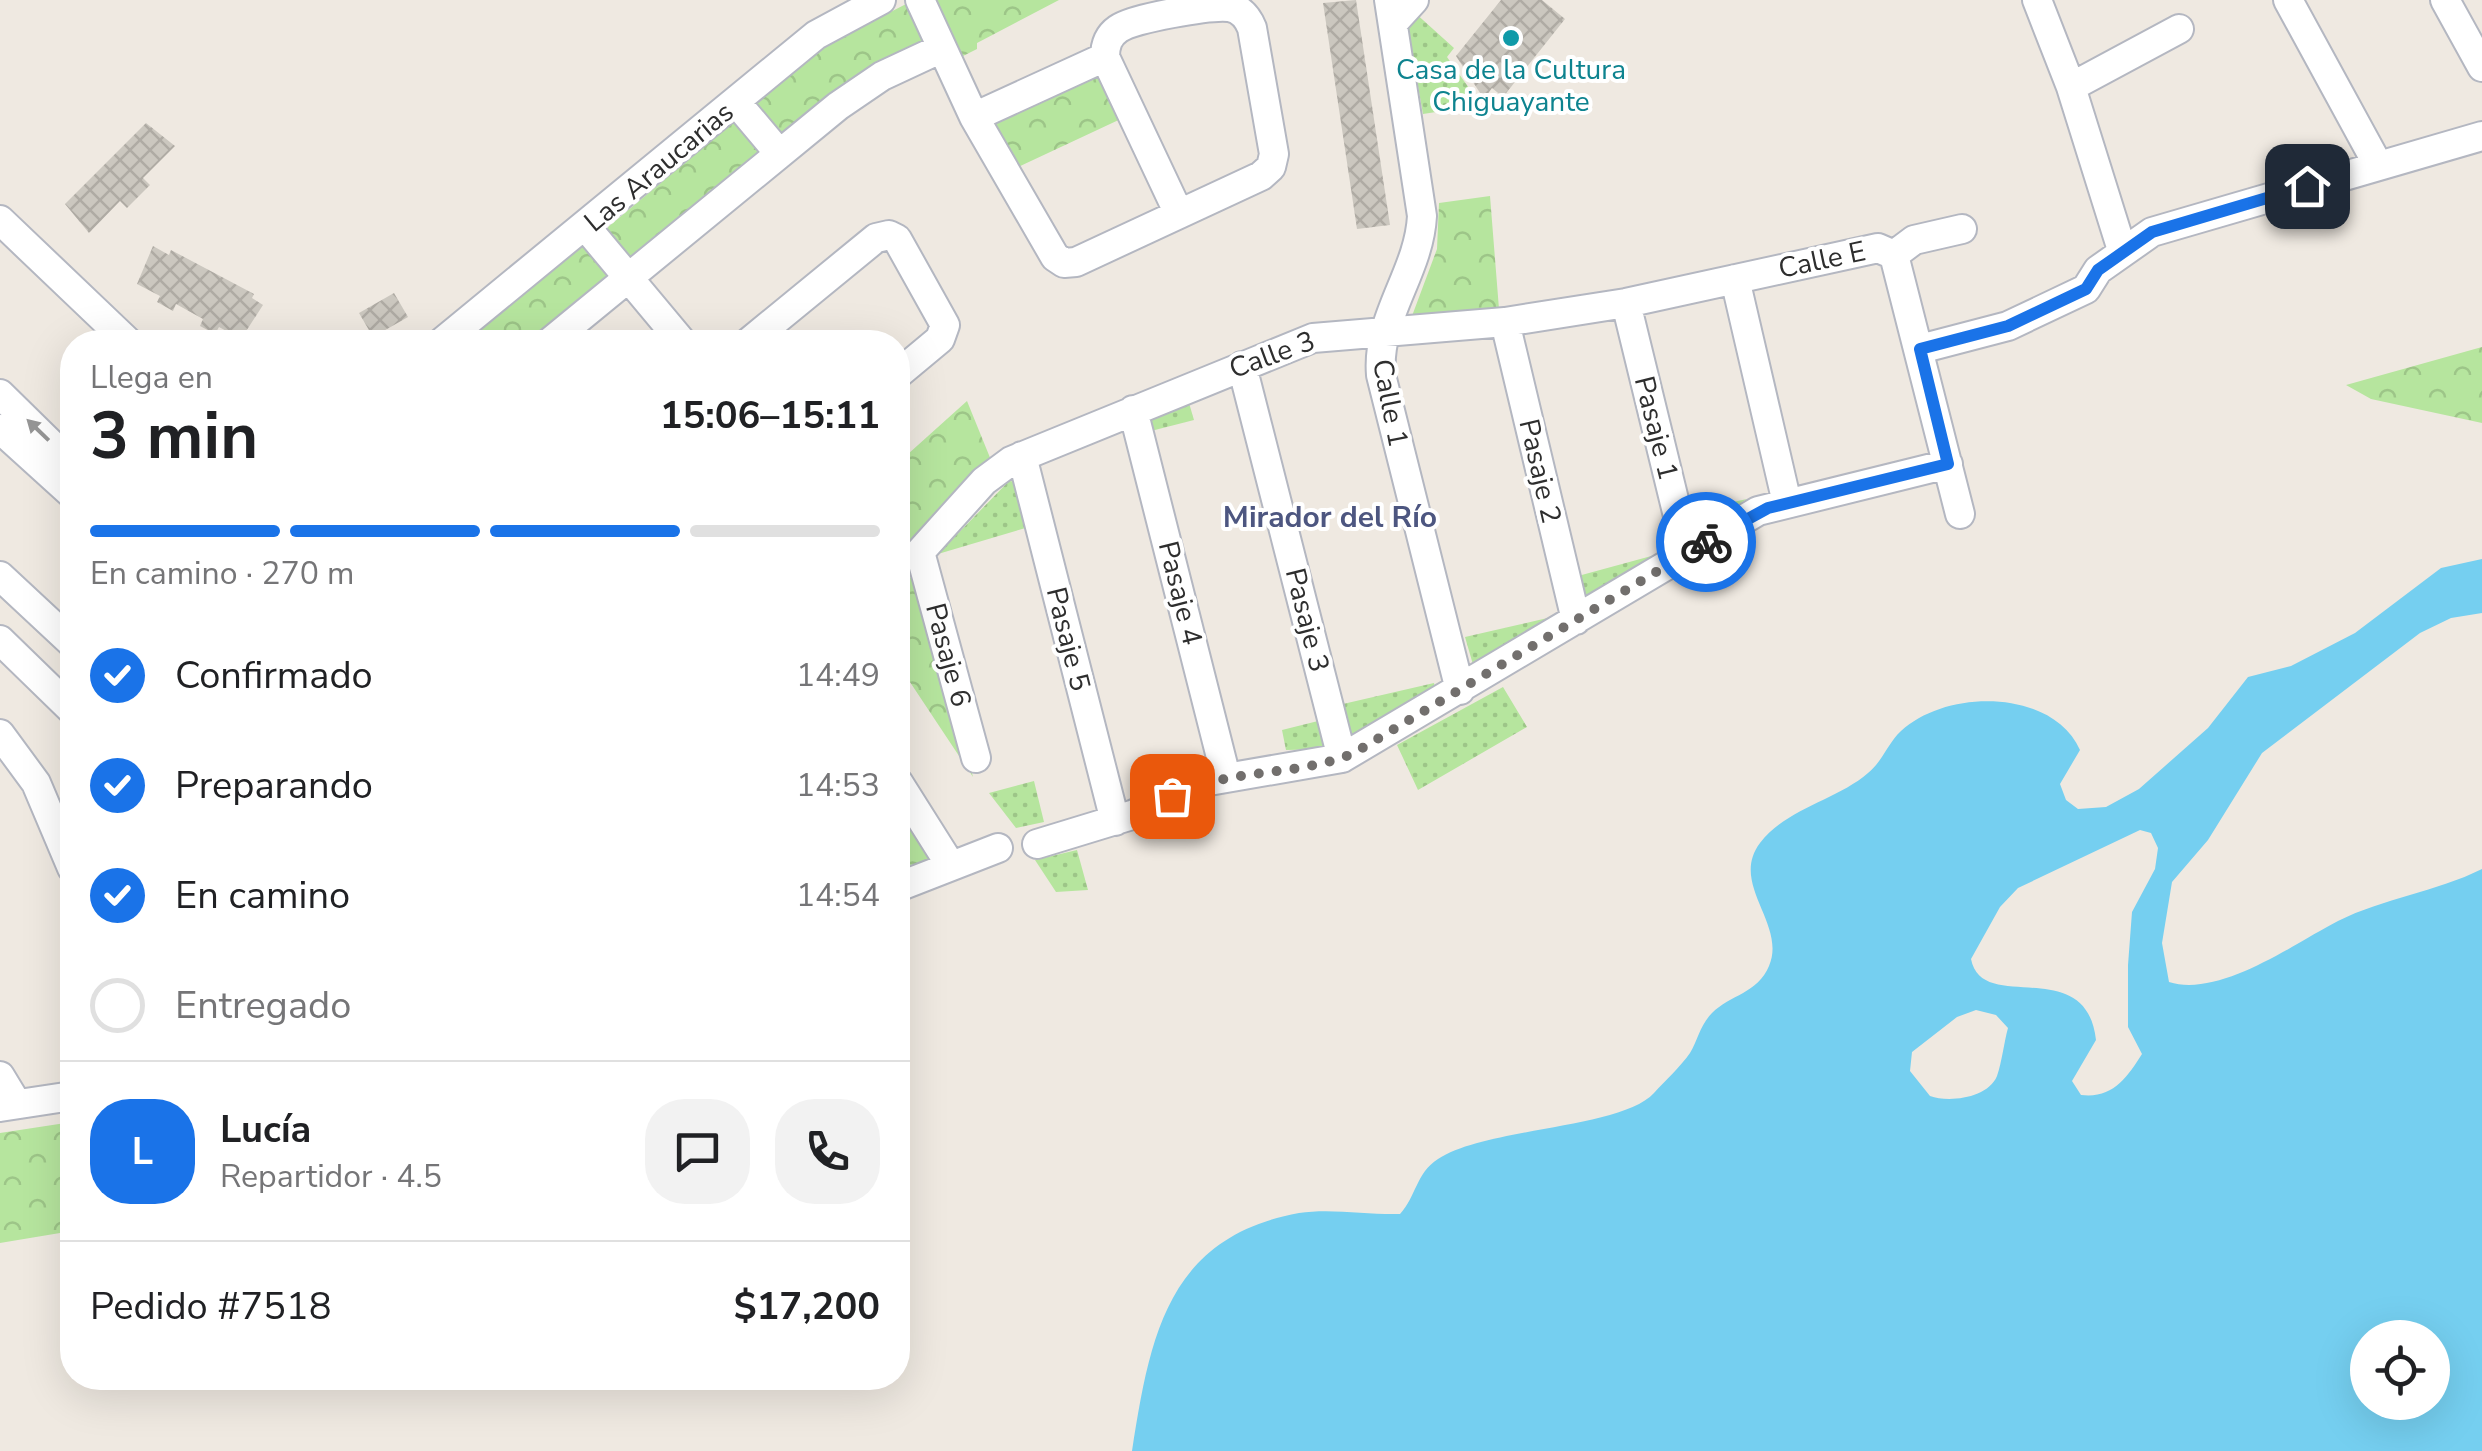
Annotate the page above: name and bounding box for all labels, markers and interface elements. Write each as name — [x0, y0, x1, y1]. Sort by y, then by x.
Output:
marker: Casa de la Cultura Chiguayante — [1500, 27, 1522, 49]
place label: Casa de la Cultura Chiguayante — [1396, 51, 1626, 121]
street label: Las Araucarias — [576, 93, 742, 241]
pin — [2265, 144, 2350, 229]
icon: home — [2280, 159, 2335, 214]
street label: Calle E — [1775, 232, 1869, 288]
street label: Calle 3 — [1224, 322, 1320, 388]
text: Llega en — [90, 356, 213, 399]
street label: Calle 1 — [1363, 356, 1417, 450]
street label: Pasaje 1 — [1625, 372, 1687, 484]
text: 15:06–15:11 — [660, 390, 880, 441]
text: 3 min — [90, 392, 258, 481]
street label: Pasaje 2 — [1510, 415, 1570, 527]
one-way arrow — [27, 419, 51, 442]
courier — [1656, 492, 1756, 592]
district label: Mirador del Río — [1223, 497, 1437, 538]
icon: bike — [1679, 515, 1734, 570]
street label: Pasaje 4 — [1149, 537, 1211, 649]
text: En camino · 270 m — [90, 552, 354, 595]
street label: Pasaje 3 — [1276, 564, 1338, 676]
street label: Pasaje 5 — [1037, 583, 1099, 695]
street label: Pasaje 6 — [916, 599, 980, 711]
icon: check — [90, 648, 145, 703]
text: Confirmado — [175, 650, 373, 701]
text: 14:49 — [796, 654, 880, 697]
pin — [1130, 754, 1215, 839]
icon: check — [90, 758, 145, 813]
text: Preparando — [175, 760, 373, 811]
text: 14:53 — [796, 764, 880, 807]
icon: bag — [1145, 769, 1200, 824]
icon: check — [90, 868, 145, 923]
text: En camino — [175, 870, 350, 921]
text: 14:54 — [796, 874, 880, 917]
text: Entregado — [175, 980, 351, 1031]
button: chat — [645, 1099, 750, 1204]
button: phone — [775, 1099, 880, 1204]
text: Lucía — [220, 1104, 311, 1155]
text: L — [132, 1126, 153, 1177]
text: Repartidor · 4.5 — [220, 1155, 442, 1198]
text: Pedido #7518 — [90, 1281, 331, 1332]
text: $17,200 — [734, 1281, 880, 1332]
map controls — [2350, 1320, 2450, 1420]
button: locate — [2350, 1320, 2450, 1420]

